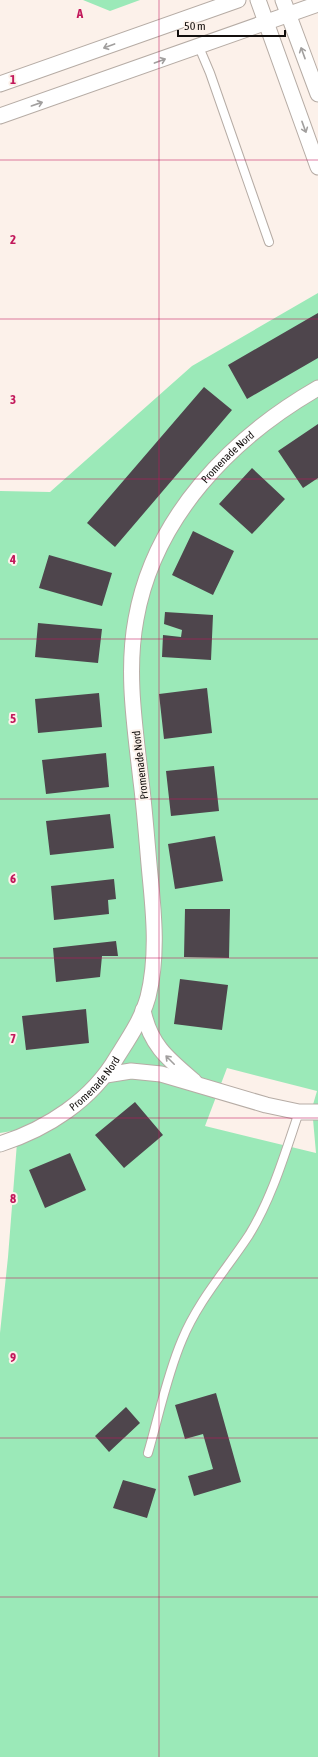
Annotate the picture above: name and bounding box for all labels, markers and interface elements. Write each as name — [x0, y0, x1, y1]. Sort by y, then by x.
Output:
text: A — [76, 6, 84, 21]
scale bar — [178, 12, 285, 38]
text: 50 m — [184, 19, 206, 33]
one-way arrow — [103, 43, 115, 51]
one-way arrow — [299, 48, 307, 60]
one-way arrow — [153, 57, 166, 64]
text: 1 — [10, 72, 16, 87]
one-way arrow — [30, 100, 43, 107]
one-way arrow — [301, 121, 308, 134]
text: 2 — [10, 232, 16, 247]
text: 3 — [10, 392, 16, 407]
street label: Promenade Nord — [199, 429, 256, 485]
text: 4 — [9, 552, 16, 567]
text: 5 — [10, 711, 16, 726]
street label: Promenade Nord — [130, 730, 150, 800]
text: 6 — [10, 871, 16, 886]
text: 7 — [10, 1031, 16, 1046]
street label: Promenade Nord — [67, 1054, 122, 1113]
one-way arrow — [165, 1055, 175, 1065]
text: 8 — [10, 1191, 16, 1206]
text: 9 — [10, 1350, 16, 1365]

